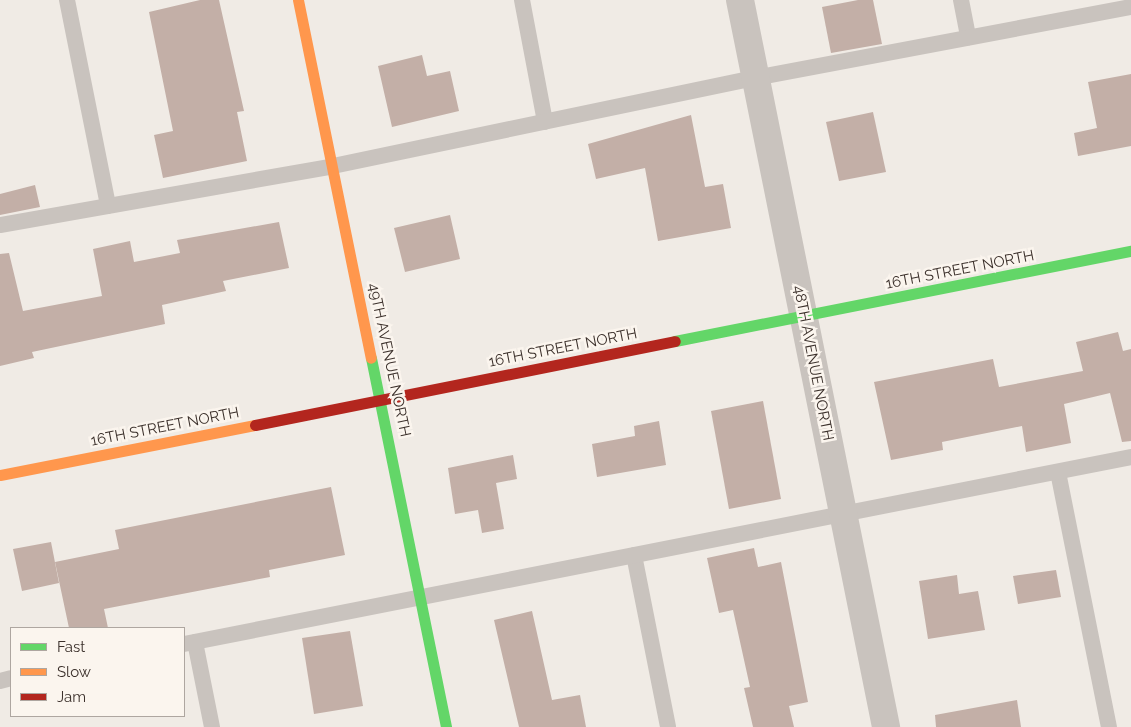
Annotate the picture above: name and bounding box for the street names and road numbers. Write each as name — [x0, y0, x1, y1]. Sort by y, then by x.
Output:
street label: 16TH STREET NORTH — [884, 247, 1036, 293]
street label: 49TH AVENUE NORTH — [364, 281, 414, 439]
street label: 48TH AVENUE NORTH — [789, 284, 837, 442]
street label: 16TH STREET NORTH — [487, 325, 639, 371]
street label: 16TH STREET NORTH — [89, 404, 241, 450]

